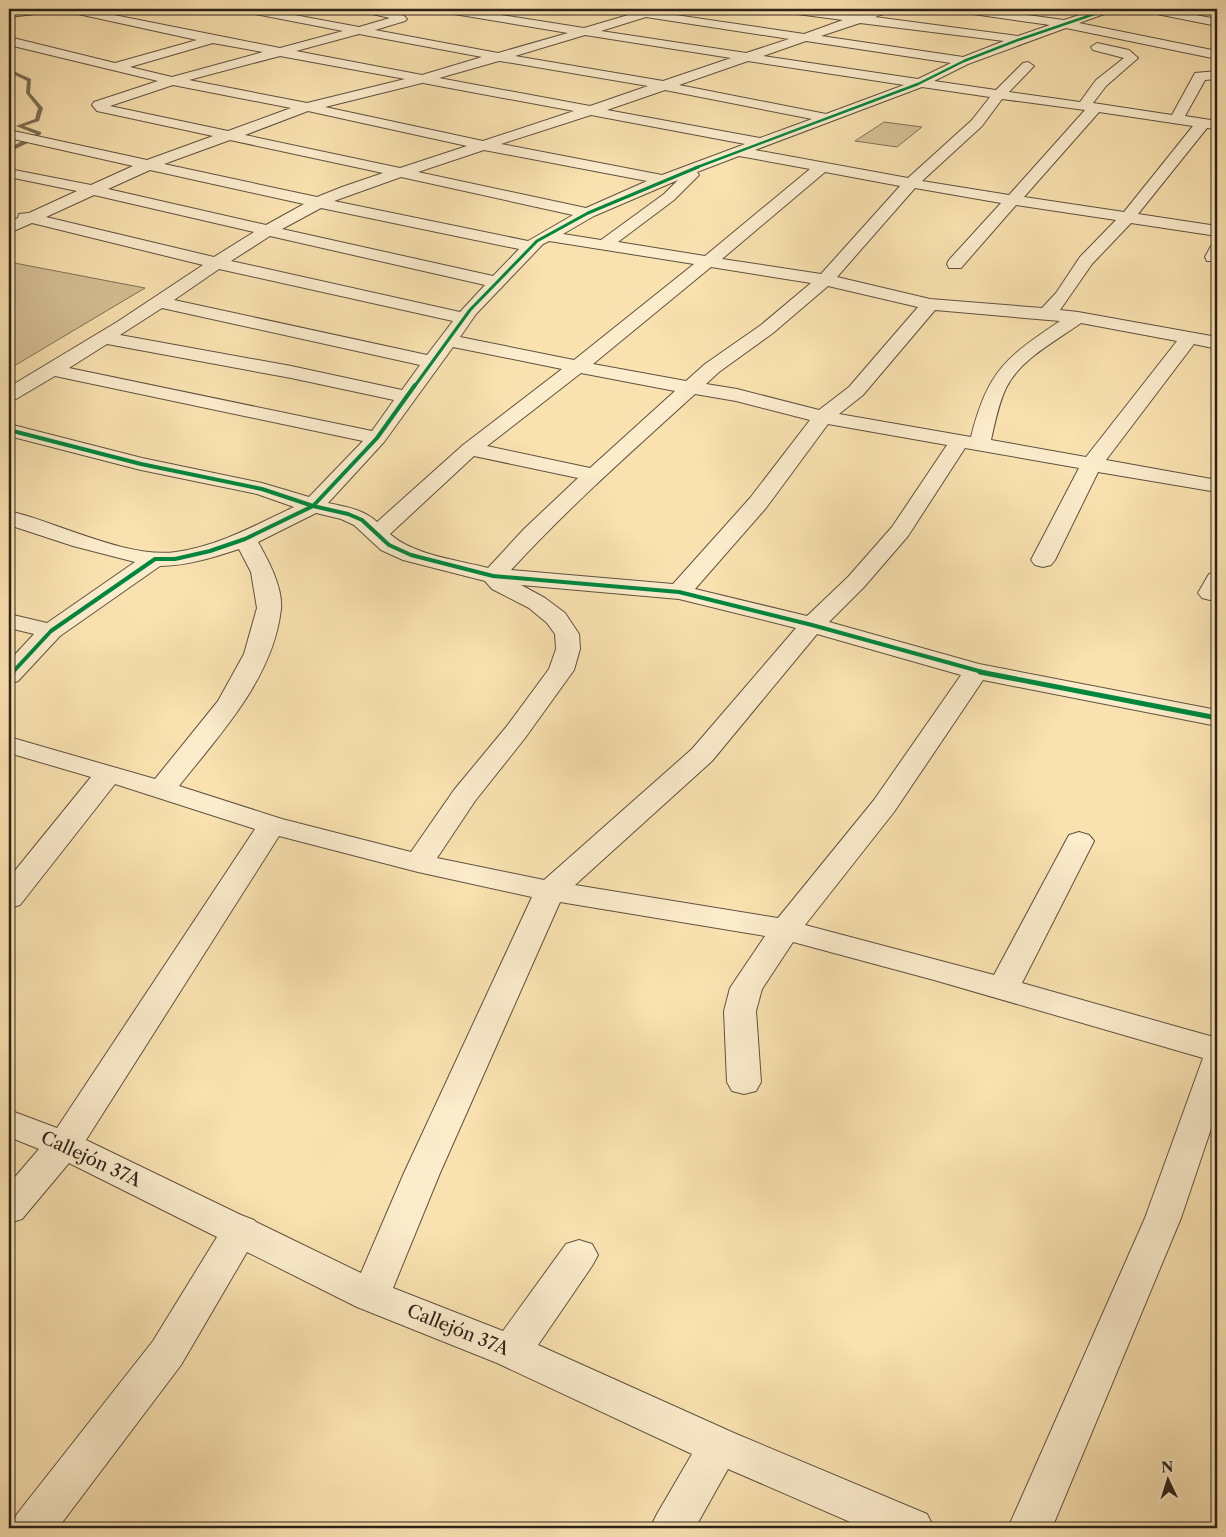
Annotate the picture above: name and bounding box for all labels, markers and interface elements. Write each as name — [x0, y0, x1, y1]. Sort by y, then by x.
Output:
street label: Callejón 37A — [37, 1126, 145, 1192]
street label: Callejón 37A — [404, 1300, 513, 1361]
north arrow — [1144, 1454, 1194, 1504]
text: N — [1160, 1458, 1174, 1476]

